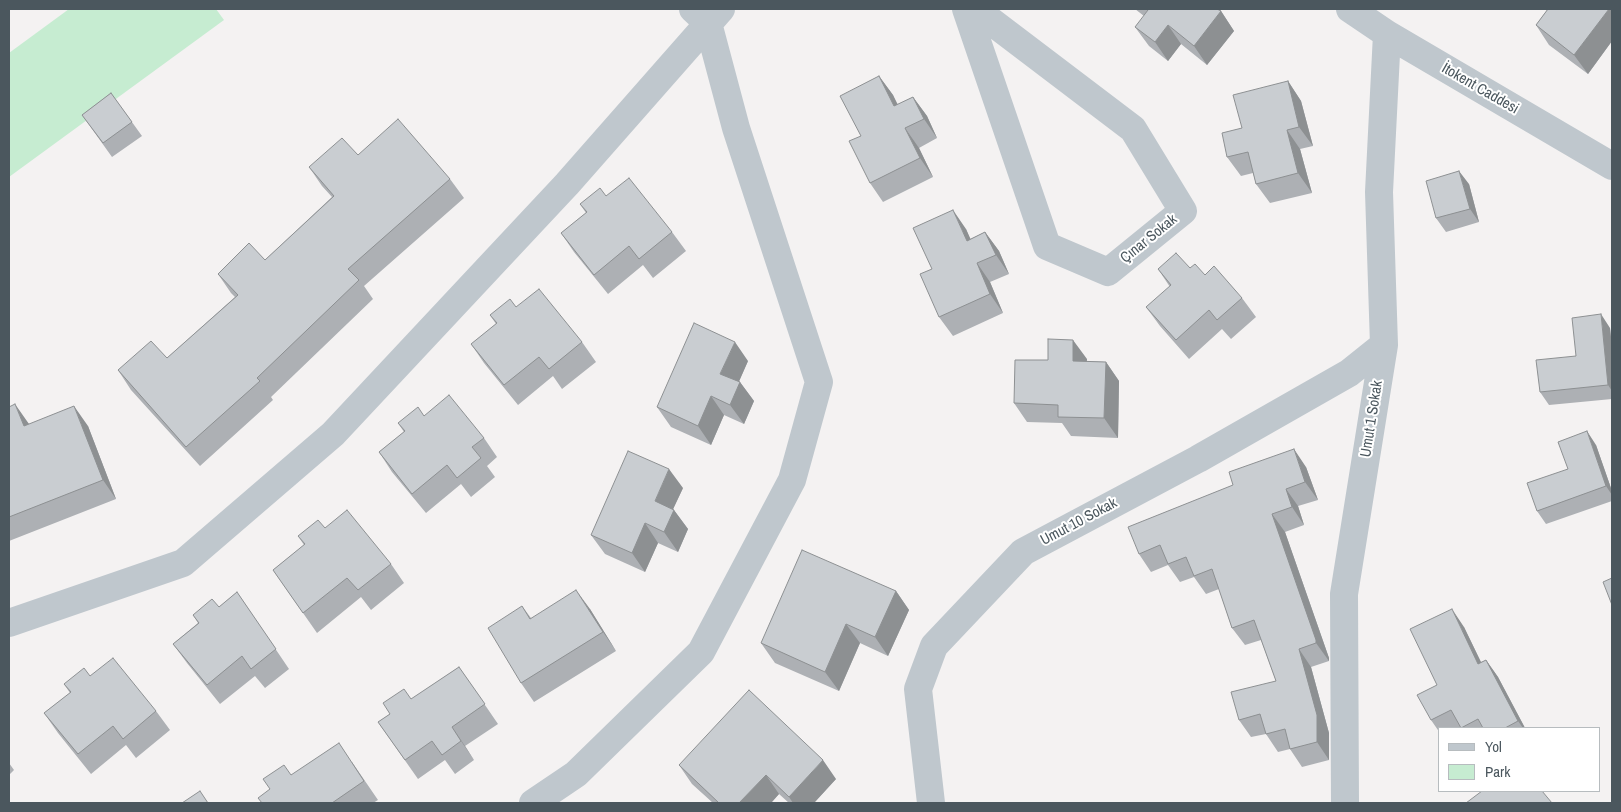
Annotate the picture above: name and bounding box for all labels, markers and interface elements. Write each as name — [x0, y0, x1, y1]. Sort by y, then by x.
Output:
street label: İtokent Caddesi — [1438, 60, 1522, 118]
street label: Çınar Sokak — [1117, 211, 1181, 267]
street label: Umut 1 Sokak — [1357, 379, 1387, 459]
street label: Umut 10 Sokak — [1038, 494, 1120, 550]
legend — [1438, 727, 1601, 792]
text: Yol — [1485, 736, 1502, 757]
text: Park — [1485, 761, 1510, 782]

